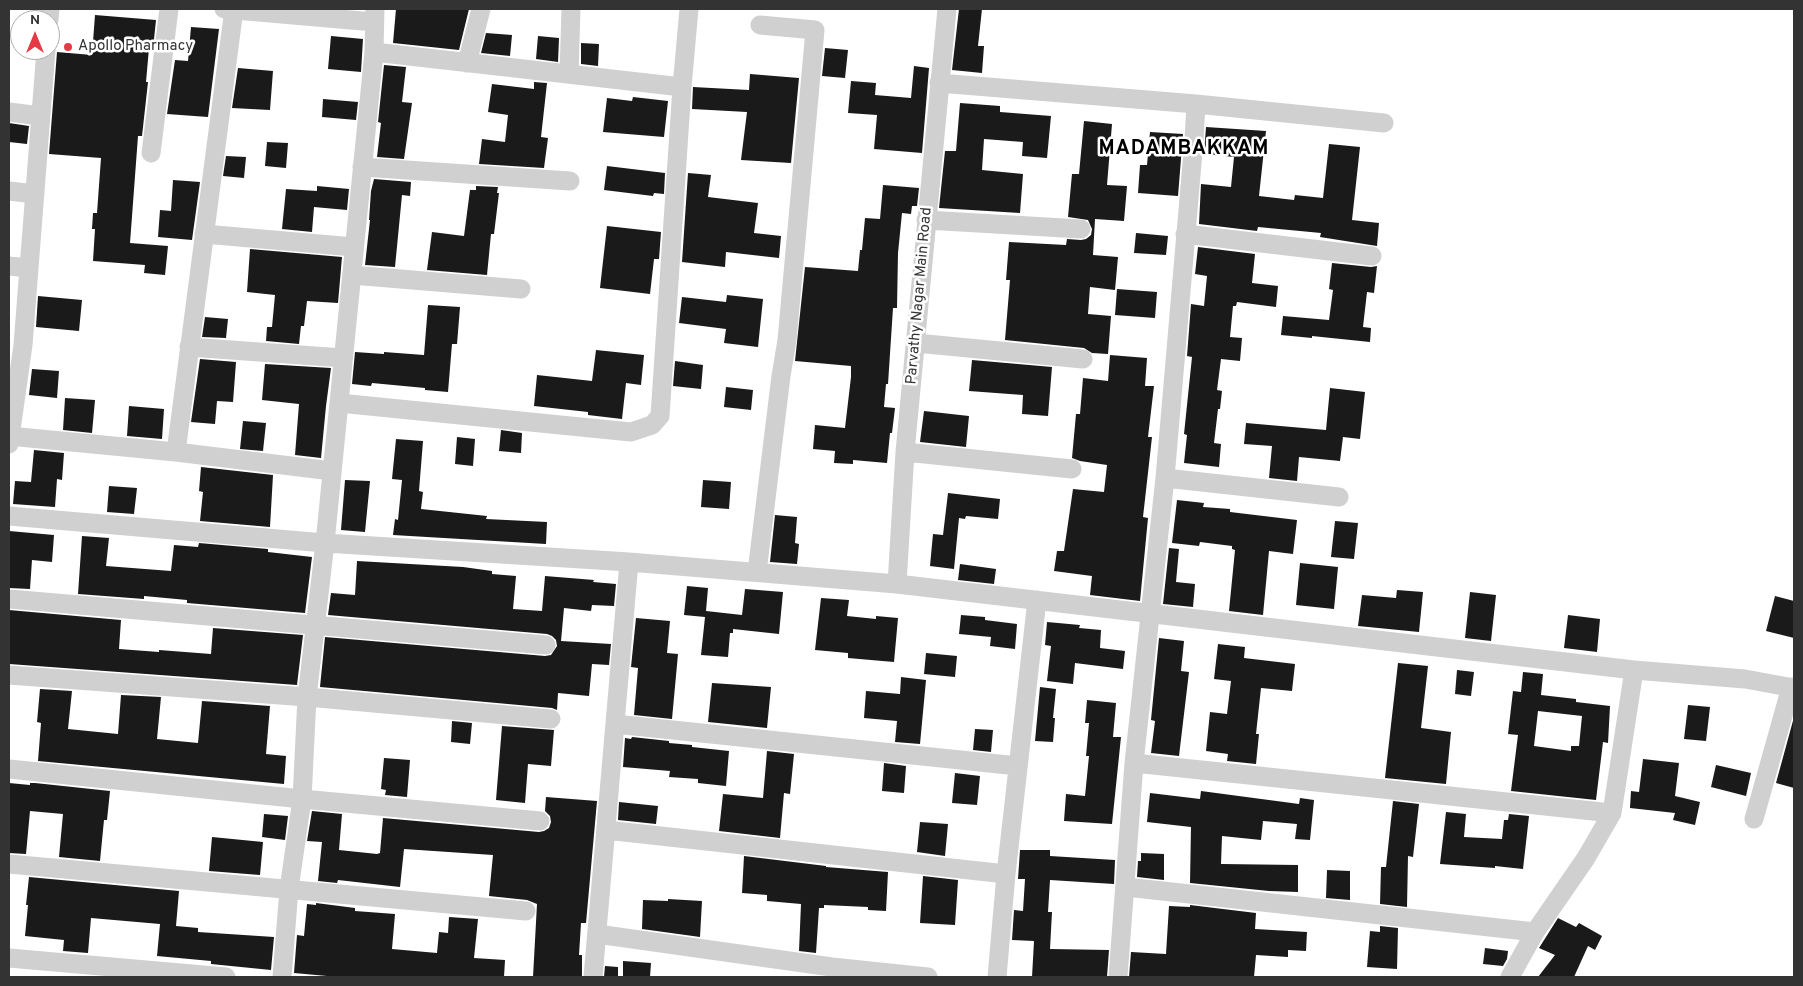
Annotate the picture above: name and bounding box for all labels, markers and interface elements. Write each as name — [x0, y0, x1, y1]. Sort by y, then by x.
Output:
north arrow — [10, 10, 60, 60]
text: N — [30, 12, 40, 29]
place label: Apollo Pharmacy — [78, 38, 193, 56]
marker: Apollo Pharmacy — [62, 41, 74, 53]
district label: MADAMBAKKAM — [1097, 138, 1271, 162]
street label: Parvathy Nagar Main Road — [903, 207, 937, 385]

